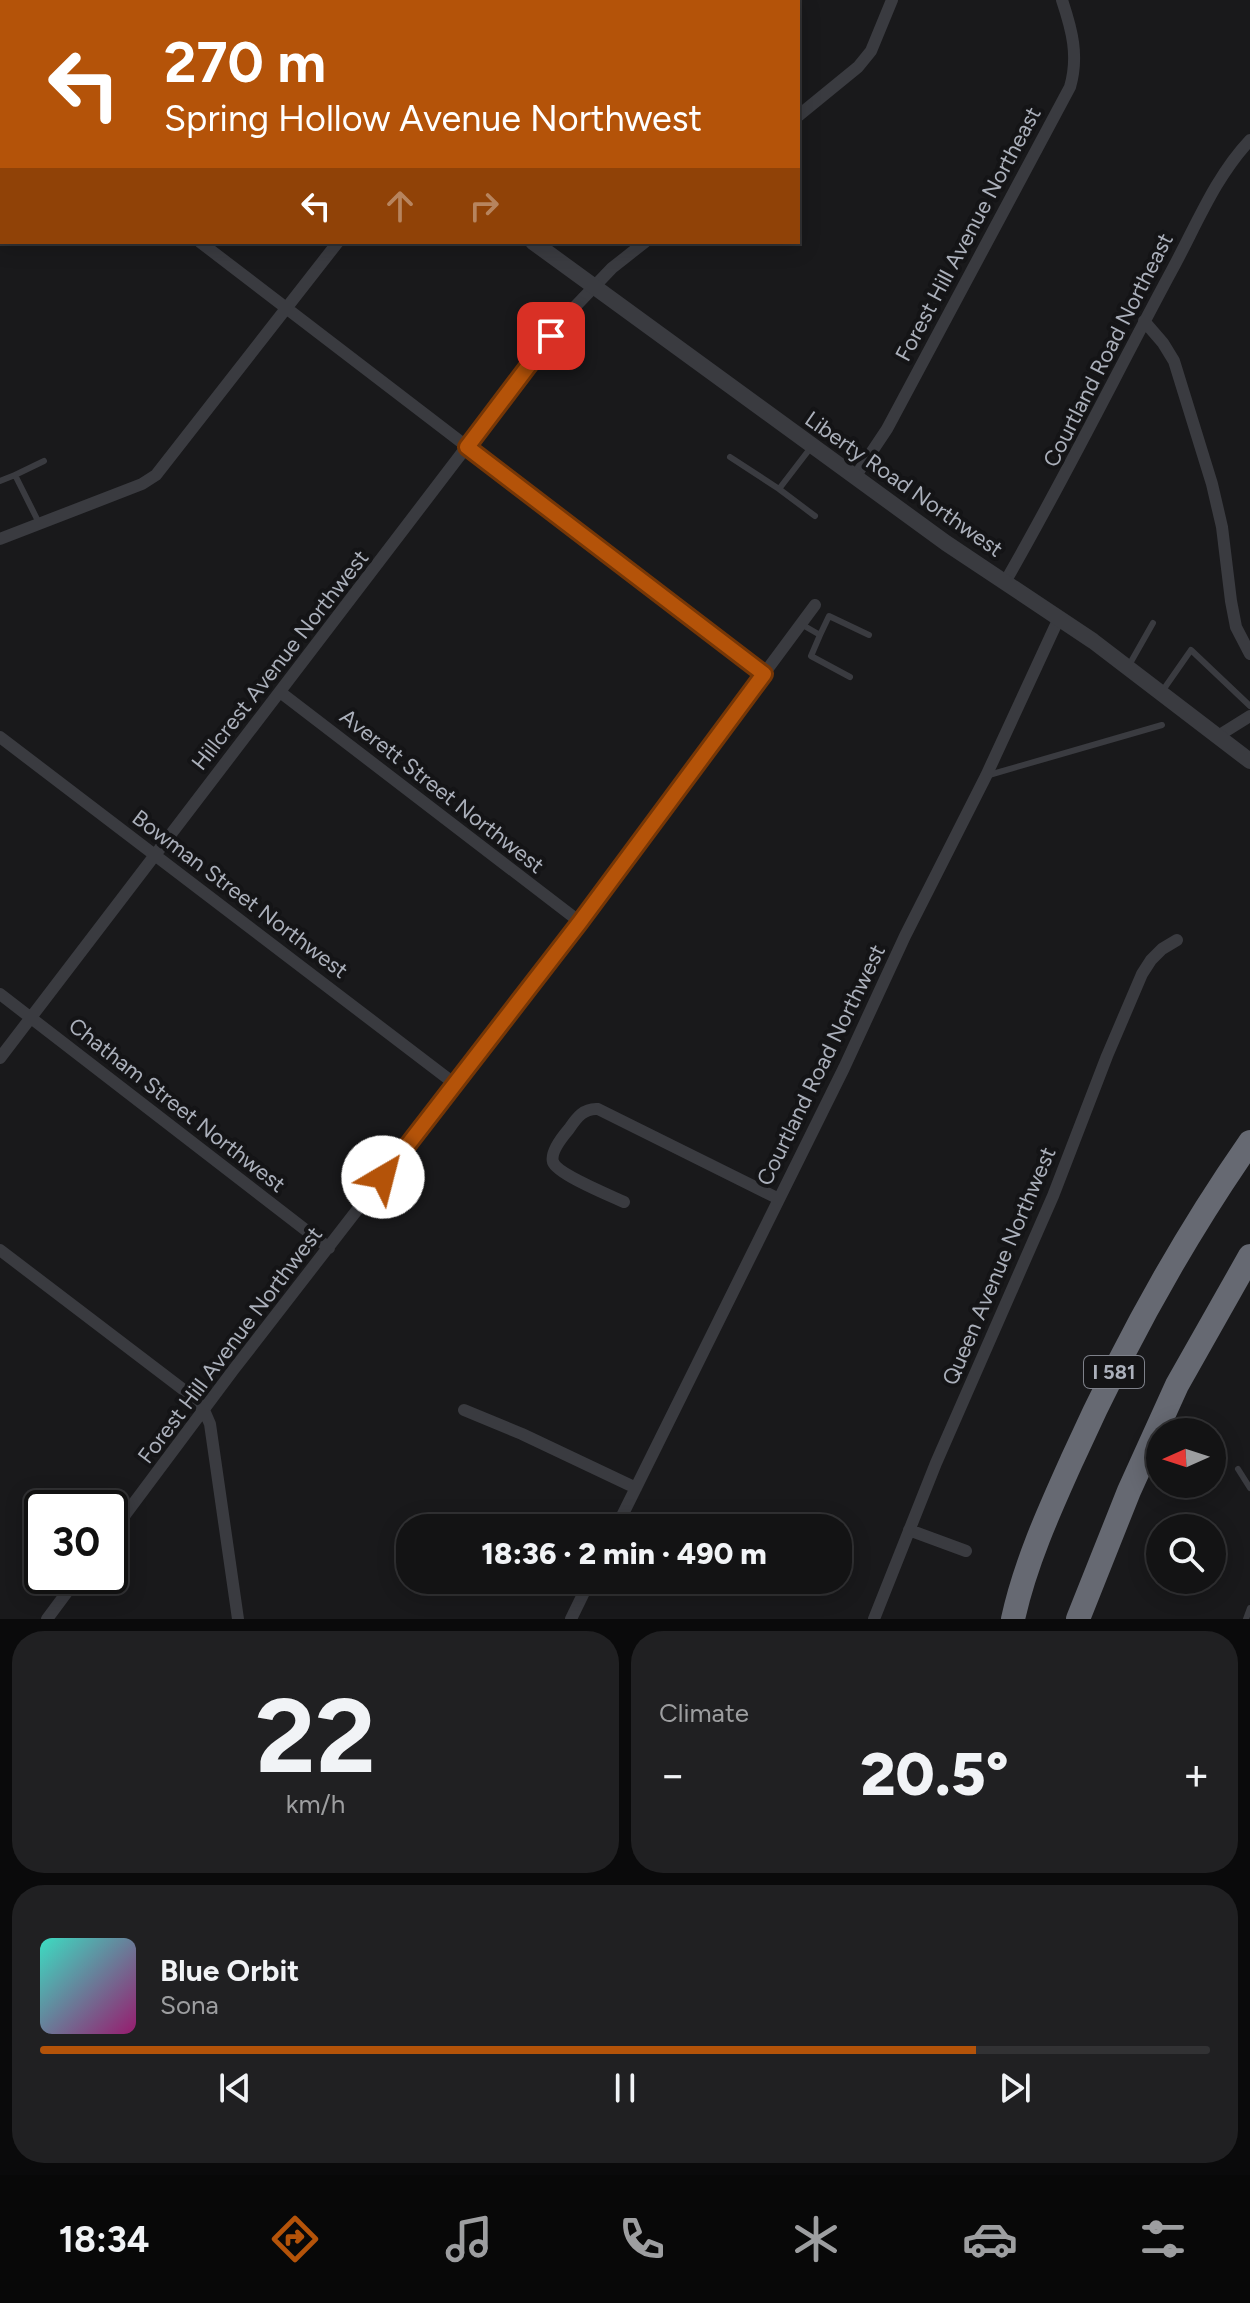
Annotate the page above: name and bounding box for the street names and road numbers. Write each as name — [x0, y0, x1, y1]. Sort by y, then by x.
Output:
street label: Forest Hill Avenue Northeast — [889, 102, 1047, 366]
street label: Courtland Road Northeast — [1037, 228, 1179, 472]
street label: Liberty Road Northwest — [800, 405, 1008, 563]
street label: Hillcrest Avenue Northwest — [186, 545, 374, 775]
street label: Averett Street Northwest — [335, 703, 549, 879]
street label: Bowman Street Northwest — [127, 804, 353, 984]
street label: Courtland Road Northwest — [751, 940, 891, 1190]
street label: Chatham Street Northwest — [63, 1012, 291, 1198]
street label: Queen Avenue Northwest — [937, 1143, 1061, 1389]
street label: Forest Hill Avenue Northwest — [132, 1221, 328, 1469]
road number: I 581 — [1084, 1356, 1144, 1388]

